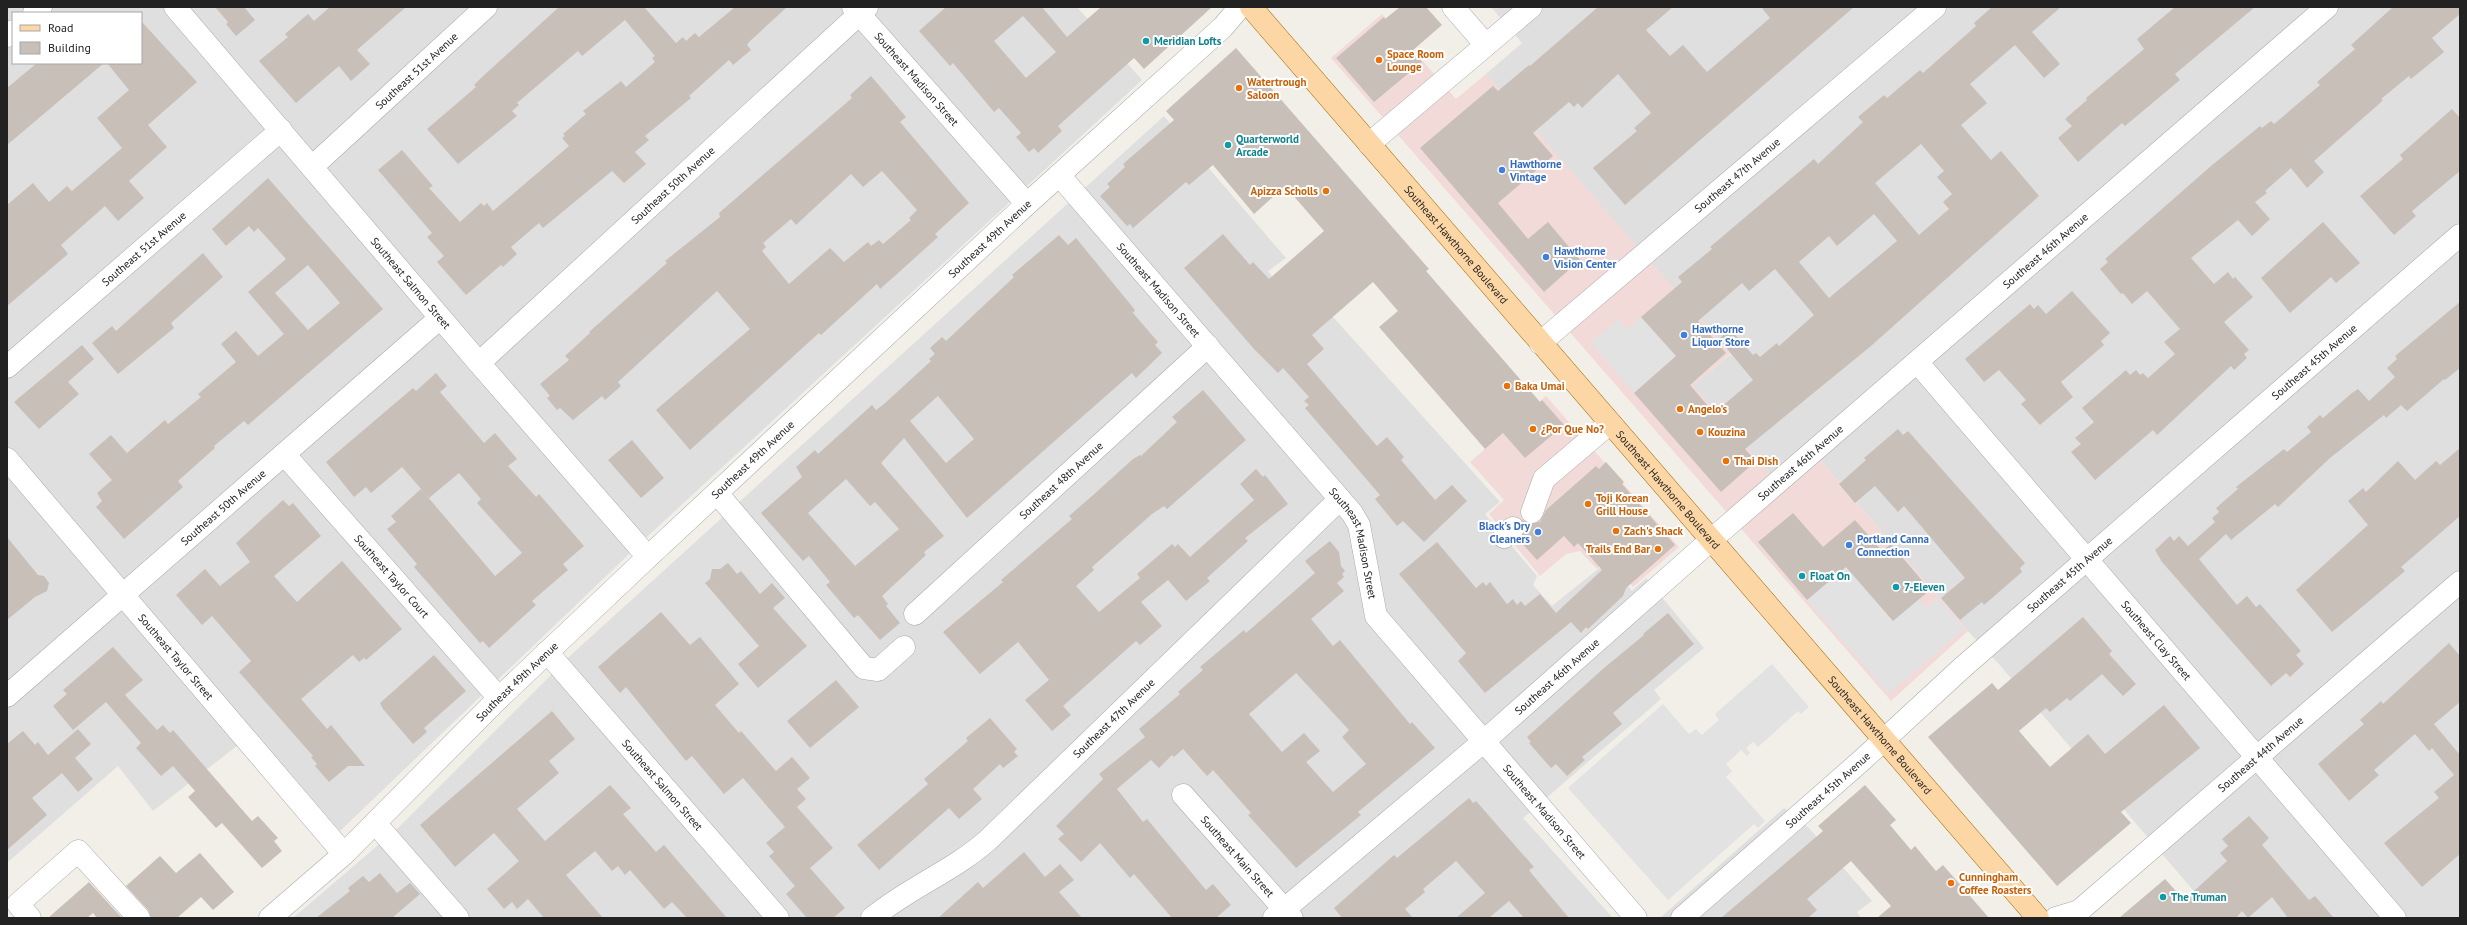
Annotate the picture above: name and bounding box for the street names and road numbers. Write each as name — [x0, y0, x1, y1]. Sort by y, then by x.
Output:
street label: Southeast 51st Avenue — [372, 29, 461, 112]
street label: Southeast Madison Street — [871, 29, 962, 129]
street label: Southeast 47th Avenue — [1691, 134, 1783, 216]
street label: Southeast 50th Avenue — [628, 143, 718, 227]
street label: Southeast Hawthorne Boulevard — [1401, 182, 1511, 307]
street label: Southeast 49th Avenue — [945, 196, 1035, 281]
street label: Southeast 51st Avenue — [99, 208, 189, 289]
street label: Southeast 46th Avenue — [2000, 210, 2091, 292]
street label: Southeast Salmon Street — [368, 234, 454, 332]
street label: Southeast Madison Street — [1114, 240, 1203, 340]
street label: Southeast 45th Avenue — [2269, 321, 2360, 403]
street label: Southeast 49th Avenue — [708, 417, 798, 502]
street label: Southeast 46th Avenue — [1755, 422, 1846, 504]
street label: Southeast Hawthorne Boulevard — [1613, 428, 1723, 552]
street label: Southeast 48th Avenue — [1016, 438, 1106, 522]
street label: Southeast 50th Avenue — [178, 466, 269, 548]
street label: Southeast Madison Street — [1326, 485, 1380, 600]
street label: Southeast Taylor Court — [351, 532, 432, 621]
street label: Southeast 45th Avenue — [2024, 533, 2115, 615]
street label: Southeast Clay Street — [2118, 598, 2195, 683]
street label: Southeast Taylor Street — [135, 611, 217, 703]
street label: Southeast 46th Avenue — [1512, 635, 1603, 718]
street label: Southeast 49th Avenue — [473, 639, 561, 724]
street label: Southeast Hawthorne Boulevard — [1825, 673, 1935, 797]
street label: Southeast 47th Avenue — [1070, 675, 1158, 761]
street label: Southeast 44th Avenue — [2215, 713, 2307, 795]
street label: Southeast Salmon Street — [619, 736, 706, 834]
street label: Southeast 45th Avenue — [1782, 749, 1874, 831]
street label: Southeast Madison Street — [1500, 761, 1589, 862]
street label: Southeast Main Street — [1198, 813, 1277, 900]

